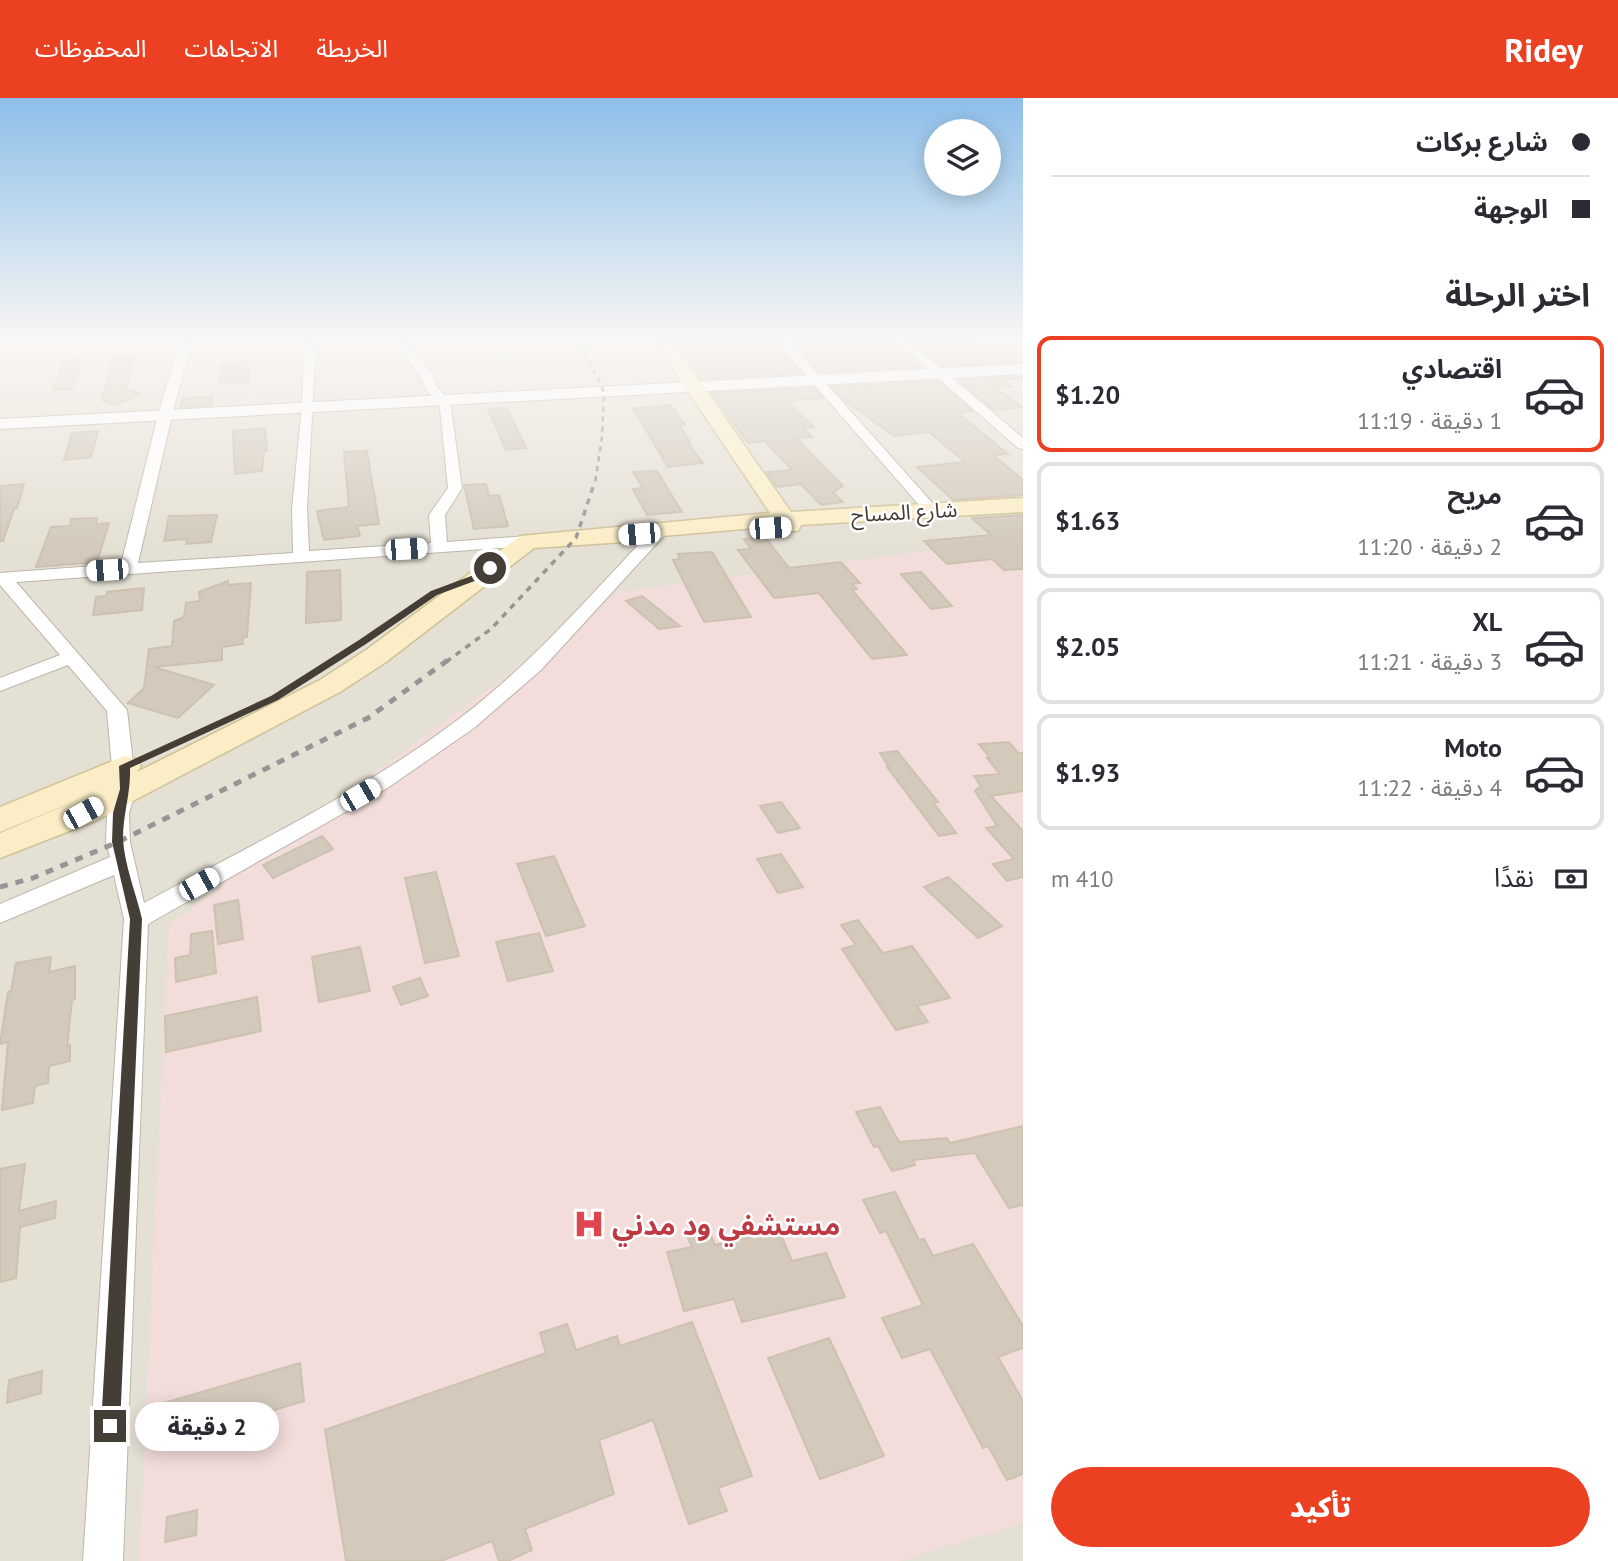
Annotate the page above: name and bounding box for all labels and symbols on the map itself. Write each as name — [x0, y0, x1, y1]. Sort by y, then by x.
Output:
street label: شارع المساح — [850, 496, 958, 530]
car — [749, 516, 792, 540]
car — [618, 522, 661, 546]
car — [385, 537, 428, 561]
route start — [474, 552, 506, 584]
car — [86, 558, 129, 582]
car — [337, 775, 384, 815]
car — [60, 794, 107, 832]
car — [176, 865, 223, 903]
place label: مستشفي ود مدني — [612, 1206, 840, 1247]
hospital icon: مستشفي ود مدني — [572, 1207, 606, 1241]
callout: 2 دقيقة — [134, 1402, 278, 1450]
route end — [94, 1410, 126, 1442]

